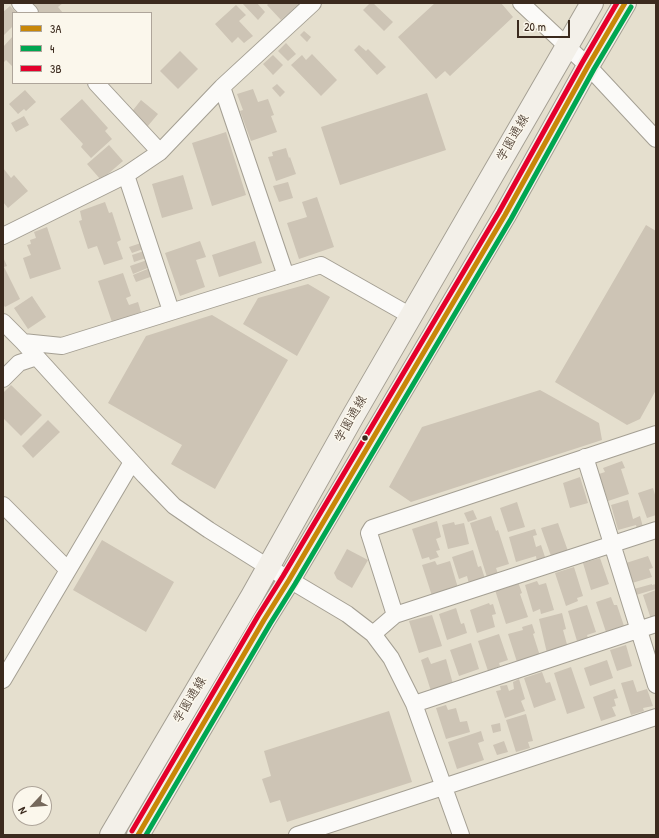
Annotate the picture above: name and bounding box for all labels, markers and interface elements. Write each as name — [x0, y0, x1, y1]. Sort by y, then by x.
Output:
legend — [12, 12, 152, 84]
scale bar — [519, 12, 572, 38]
text: 20 m — [524, 18, 546, 35]
text: 3A — [50, 20, 61, 37]
text: 4 — [50, 40, 55, 57]
text: 3B — [50, 60, 61, 77]
street label: 学園通線 — [493, 112, 533, 164]
street label: 学園通線 — [331, 393, 371, 445]
unlabelled marker — [360, 433, 370, 443]
street label: 学園通線 — [170, 674, 210, 726]
north arrow — [12, 786, 52, 826]
text: N — [15, 805, 30, 817]

